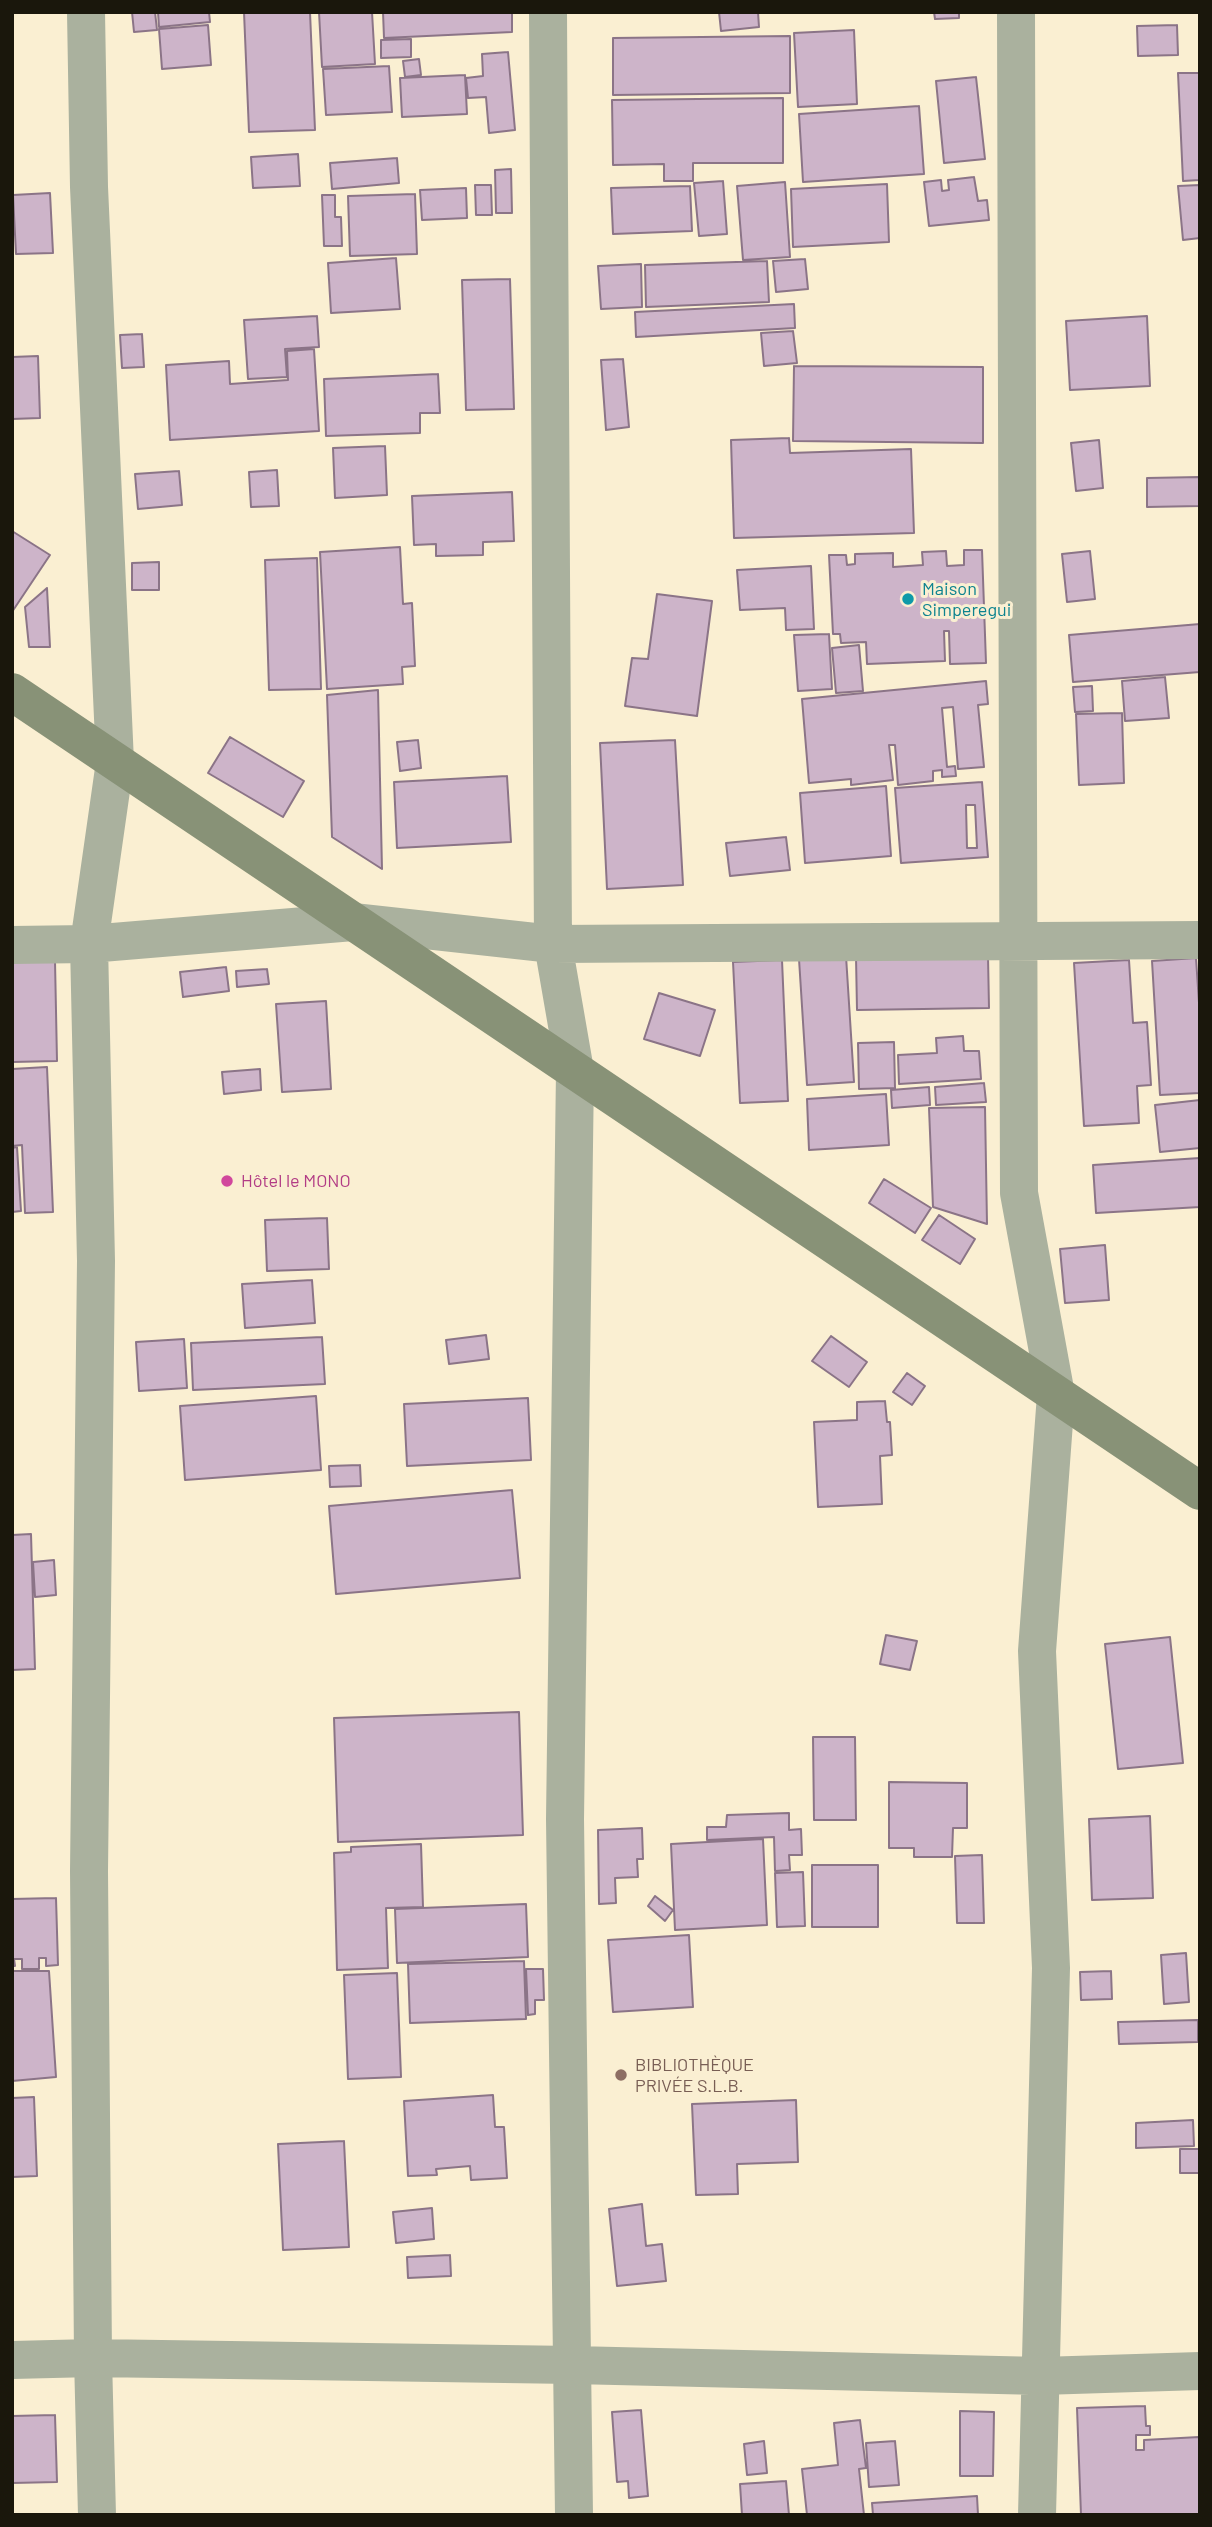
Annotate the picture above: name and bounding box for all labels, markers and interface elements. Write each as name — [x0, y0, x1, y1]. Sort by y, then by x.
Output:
place label: Maison Simperegui — [922, 578, 1011, 620]
marker: Maison Simperegui — [900, 591, 916, 607]
place label: Hôtel le MONO — [241, 1170, 351, 1192]
marker: Hôtel le MONO — [219, 1173, 235, 1189]
place label: BIBLIOTHÈQUE PRIVÉE S.L.B. — [635, 2054, 754, 2096]
marker: BIBLIOTHÈQUE PRIVÉE S.L.B. — [613, 2067, 629, 2083]

